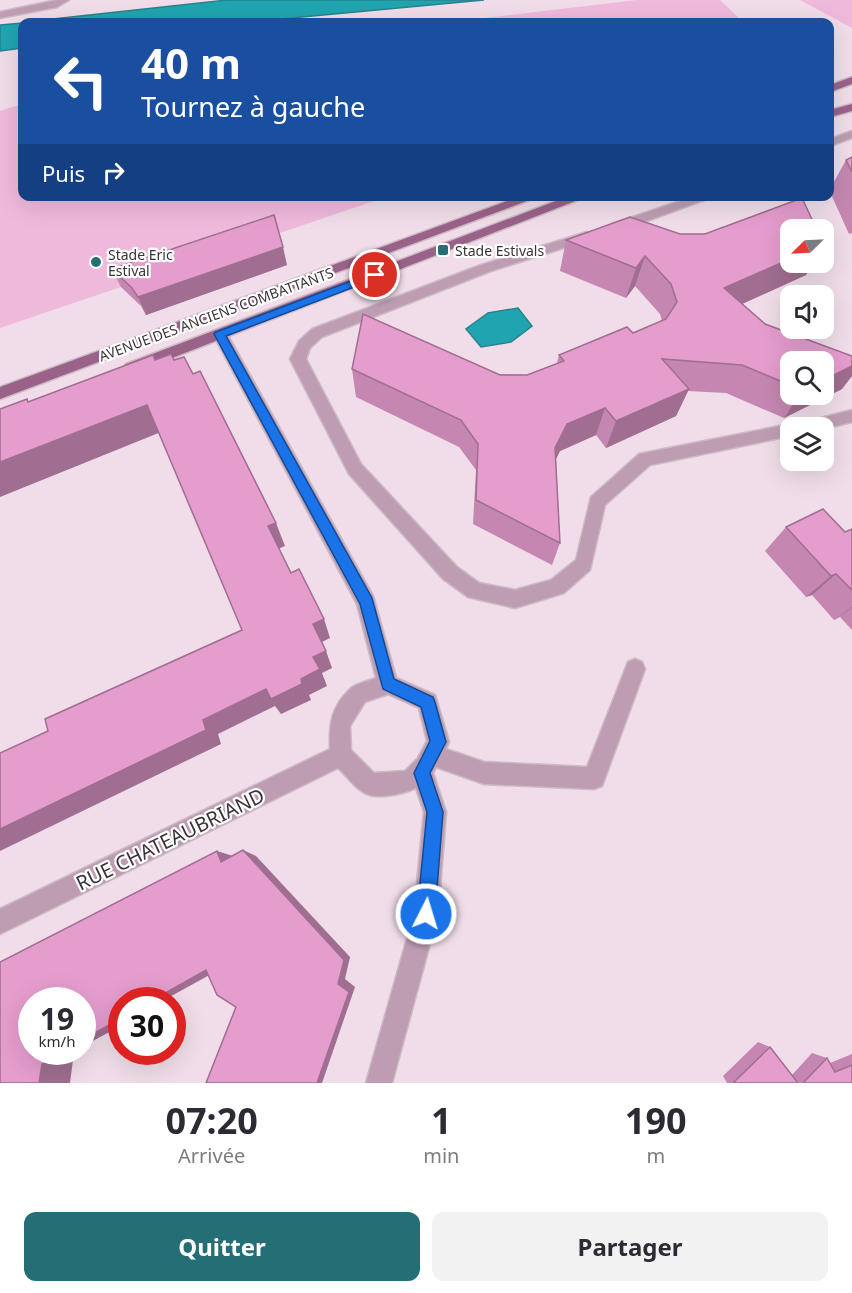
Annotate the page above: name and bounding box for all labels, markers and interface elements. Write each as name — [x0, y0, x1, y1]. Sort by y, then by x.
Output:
text: 40 m — [141, 34, 241, 91]
icon: left — [42, 42, 120, 120]
text: Tournez à gauche — [141, 88, 365, 125]
icon: right — [97, 156, 130, 189]
text: Puis — [42, 158, 85, 188]
north arrow — [780, 219, 834, 273]
map controls — [780, 219, 834, 471]
place label: Stade Estivals — [455, 241, 544, 260]
marker: Stade Estivals — [436, 243, 450, 257]
place label: Stade Eric Estival — [108, 245, 173, 280]
pin — [349, 249, 400, 300]
marker: Stade Eric Estival — [89, 255, 103, 269]
icon: arrive — [358, 258, 391, 291]
street label: AVENUE DES ANCIENS COMBATTANTS — [96, 263, 336, 365]
button: sound — [780, 285, 834, 339]
button: search — [780, 351, 834, 405]
button: layers — [780, 417, 834, 471]
street label: RUE CHATEAUBRIAND — [71, 782, 269, 896]
position arrow — [394, 882, 458, 946]
speed limit sign: 30 — [108, 987, 186, 1065]
text: 19 — [40, 998, 74, 1039]
text: km/h — [39, 1031, 75, 1051]
text: 07:20 — [165, 1096, 258, 1145]
text: 1 — [431, 1096, 452, 1145]
text: 190 — [625, 1096, 687, 1145]
text: Arrivée — [178, 1142, 245, 1169]
text: min — [423, 1142, 459, 1169]
text: m — [646, 1142, 665, 1169]
button: Quitter — [24, 1212, 420, 1281]
button: Partager — [432, 1212, 828, 1281]

